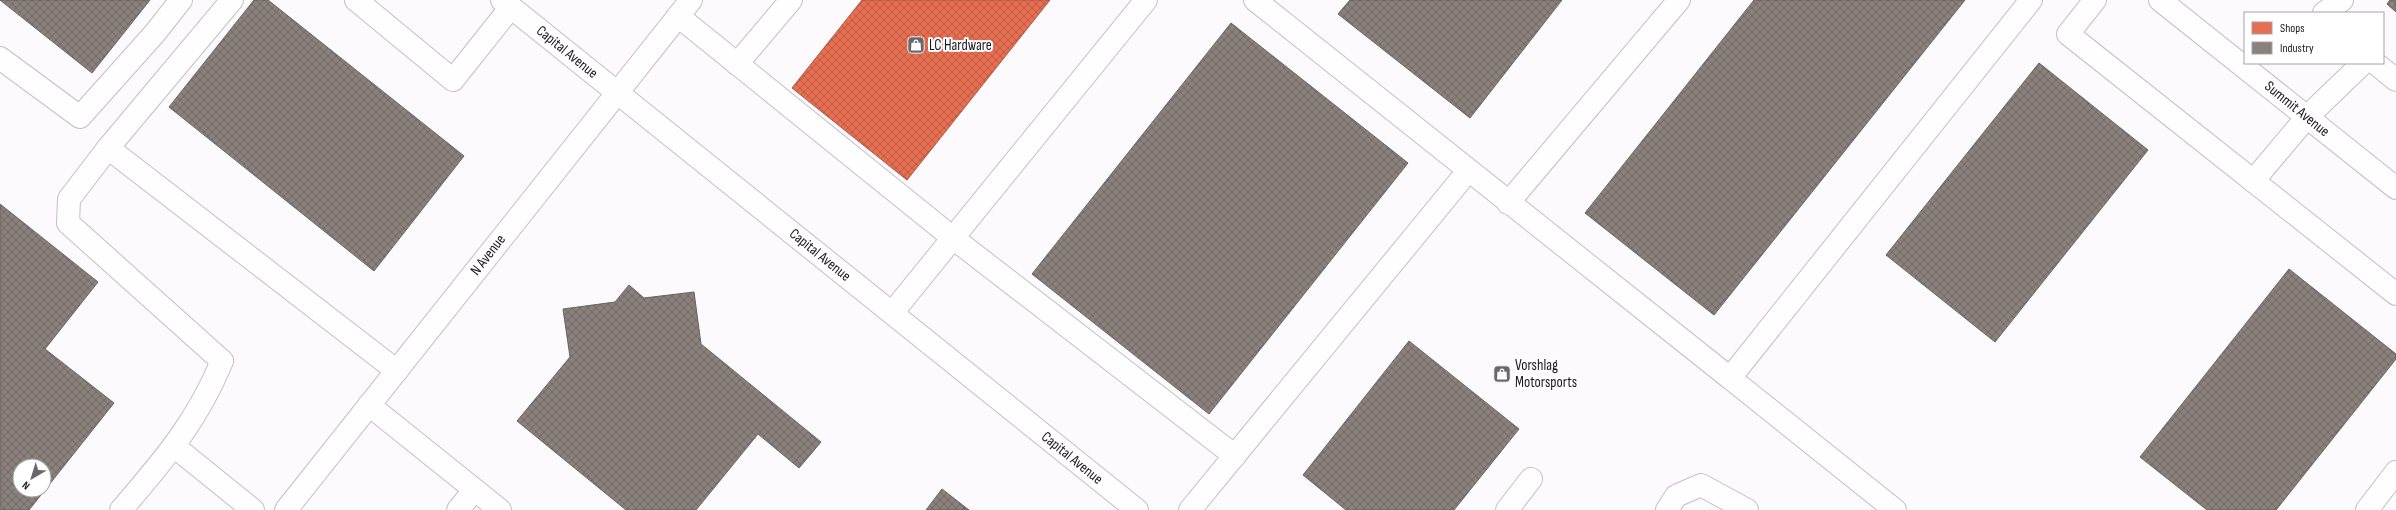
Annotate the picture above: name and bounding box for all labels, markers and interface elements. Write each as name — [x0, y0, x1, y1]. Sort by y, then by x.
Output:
legend — [2244, 12, 2384, 64]
street label: Capital Avenue — [532, 21, 602, 83]
text: Shops — [2280, 21, 2305, 36]
shop icon: LC Hardware — [906, 35, 926, 55]
place label: LC Hardware — [929, 36, 992, 55]
text: Industry — [2280, 41, 2314, 56]
street label: Summit Avenue — [2261, 77, 2333, 141]
street label: Capital Avenue — [785, 224, 855, 286]
street label: N Avenue — [466, 231, 510, 279]
place label: Vorshlag Motorsports — [1515, 356, 1577, 392]
shop icon: Vorshlag Motorsports — [1492, 364, 1512, 384]
street label: Capital Avenue — [1037, 427, 1107, 489]
north arrow — [12, 458, 52, 498]
text: N — [20, 478, 32, 492]

